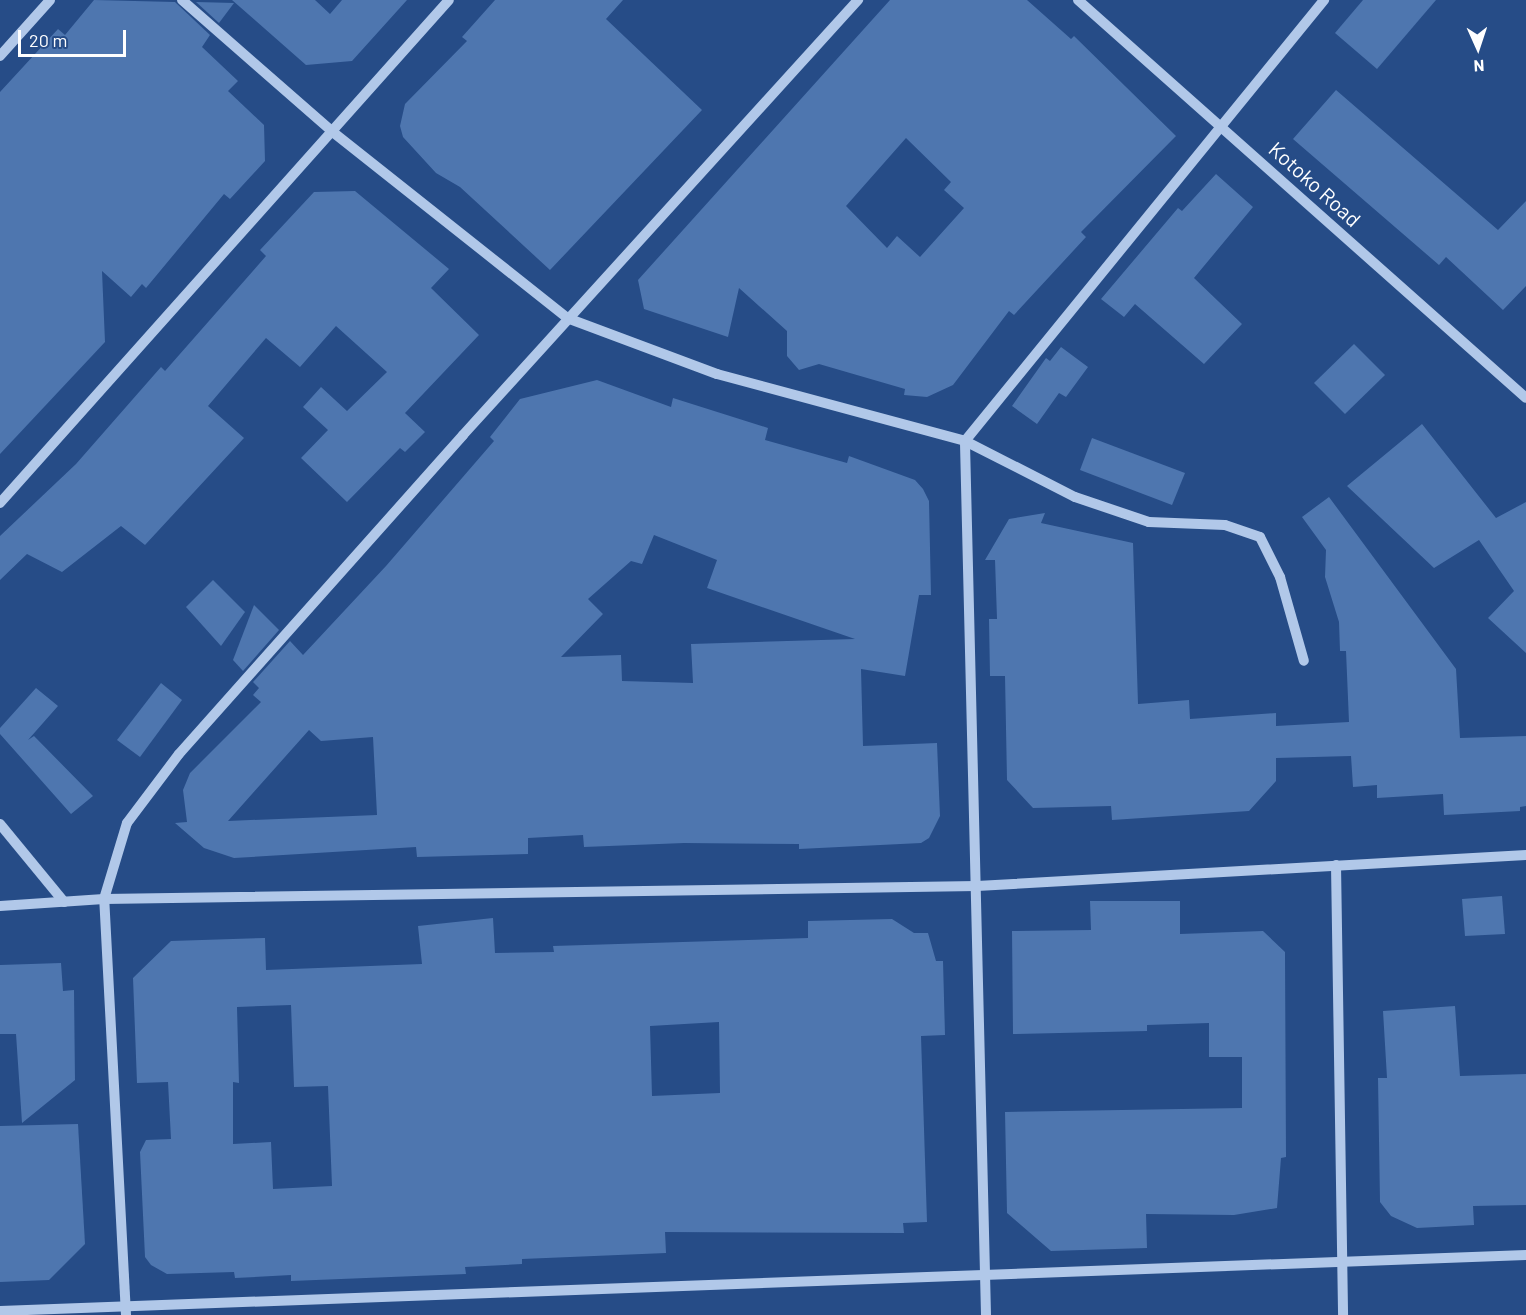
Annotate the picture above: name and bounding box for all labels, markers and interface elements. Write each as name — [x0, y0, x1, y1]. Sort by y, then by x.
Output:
scale bar — [21, 18, 129, 56]
north arrow — [1448, 18, 1508, 78]
text: 20 m — [29, 29, 67, 51]
text: N — [1473, 57, 1485, 76]
street label: Kotoko Road — [1264, 136, 1366, 232]

